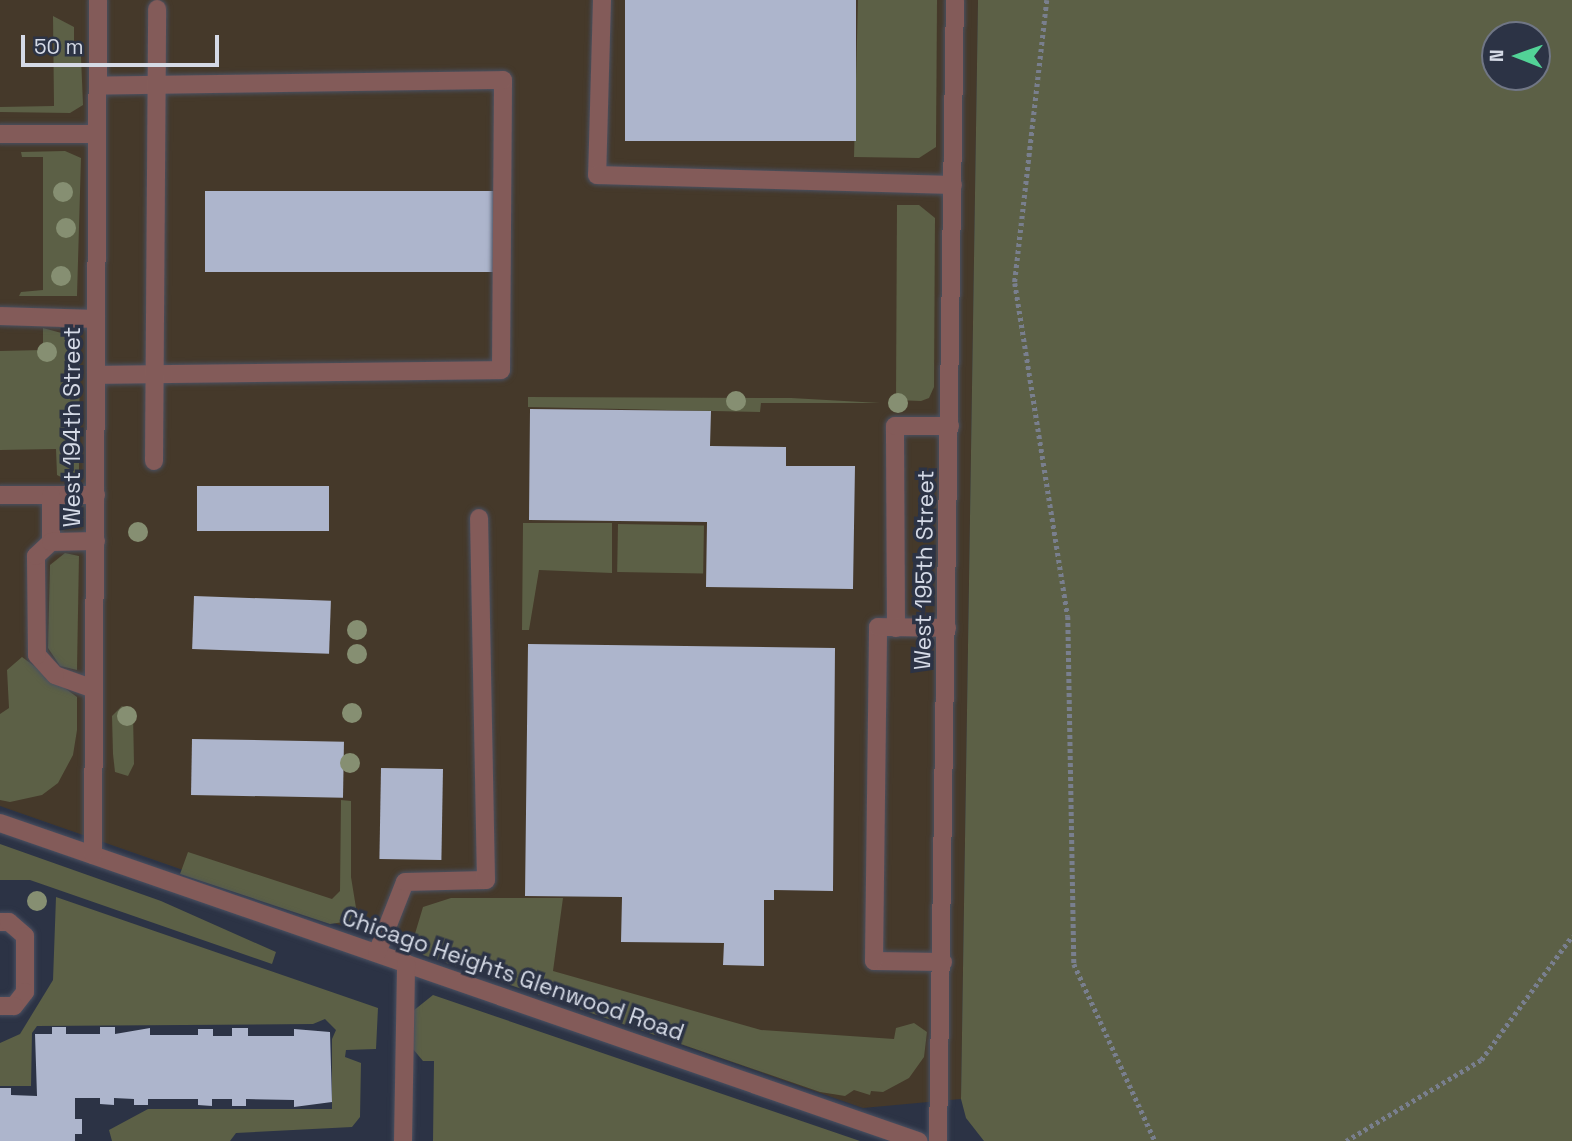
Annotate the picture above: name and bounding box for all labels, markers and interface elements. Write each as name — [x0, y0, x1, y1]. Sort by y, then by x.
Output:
scale bar — [24, 21, 222, 65]
north arrow — [1481, 21, 1551, 91]
text: 50 m — [34, 33, 84, 60]
text: N — [1484, 49, 1509, 62]
street label: West 194th Street — [58, 327, 86, 527]
street label: West 195th Street — [908, 470, 940, 670]
street label: Chicago Heights Glenwood Road — [338, 903, 688, 1047]

